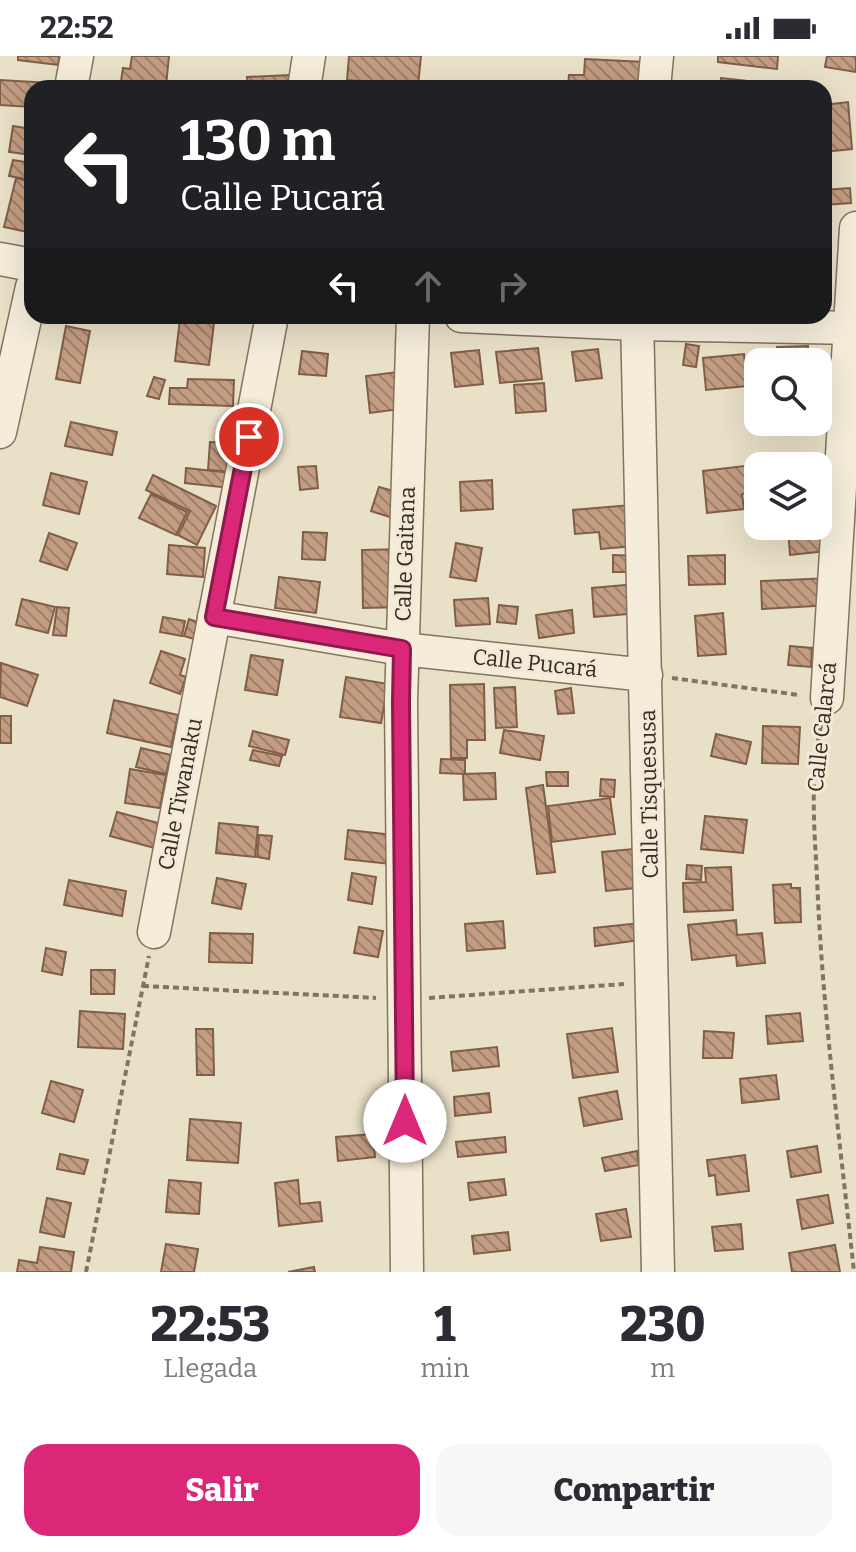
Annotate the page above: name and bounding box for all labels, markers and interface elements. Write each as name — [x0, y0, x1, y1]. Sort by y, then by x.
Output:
text: 22:52 — [40, 10, 114, 46]
text: 130 m — [180, 108, 336, 175]
icon: left — [48, 112, 152, 216]
text: Calle Pucará — [180, 176, 385, 220]
icon: left — [322, 264, 366, 308]
icon: ahead — [406, 264, 450, 308]
icon: right — [490, 264, 534, 308]
map controls — [744, 348, 832, 540]
button: search — [744, 348, 832, 436]
pin — [215, 403, 283, 471]
icon: arrive — [227, 415, 271, 459]
button: layers — [744, 452, 832, 540]
street label: Calle Gaitana — [389, 486, 421, 622]
street label: Calle Pucará — [471, 643, 599, 683]
street label: Calle Calarcá — [802, 661, 842, 793]
street label: Calle Tisquesusa — [634, 709, 664, 879]
street label: Calle Tiwanaku — [152, 715, 208, 872]
position arrow — [363, 1079, 447, 1163]
text: 22:53 — [150, 1296, 270, 1354]
text: 1 — [434, 1296, 456, 1354]
text: 230 — [620, 1296, 706, 1354]
text: Llegada — [163, 1353, 257, 1384]
text: min — [421, 1353, 470, 1384]
text: m — [650, 1353, 675, 1384]
button: Salir — [24, 1444, 420, 1536]
button: Compartir — [436, 1444, 832, 1536]

